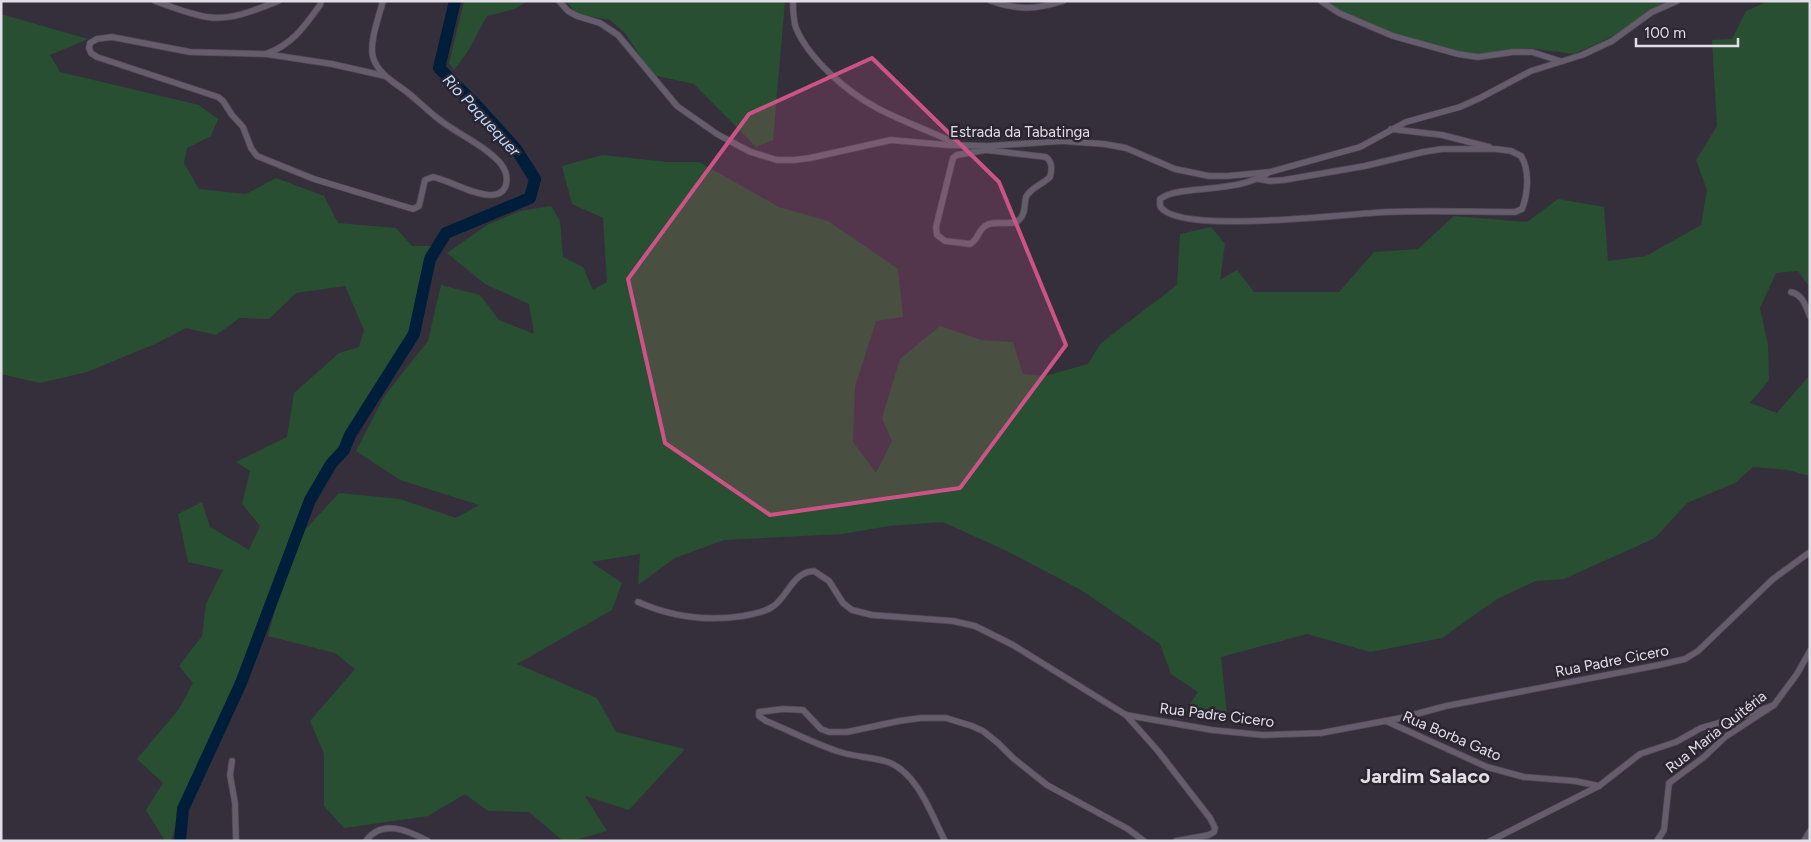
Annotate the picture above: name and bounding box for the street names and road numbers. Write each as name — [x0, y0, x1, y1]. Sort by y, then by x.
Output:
street label: Estrada da Tabatinga — [950, 123, 1090, 141]
street label: Rua Padre Cicero — [1554, 641, 1671, 681]
street label: Rua Maria Quitéria — [1662, 687, 1770, 777]
street label: Rua Padre Cicero — [1159, 699, 1276, 731]
street label: Rua Borba Gato — [1400, 707, 1504, 765]

